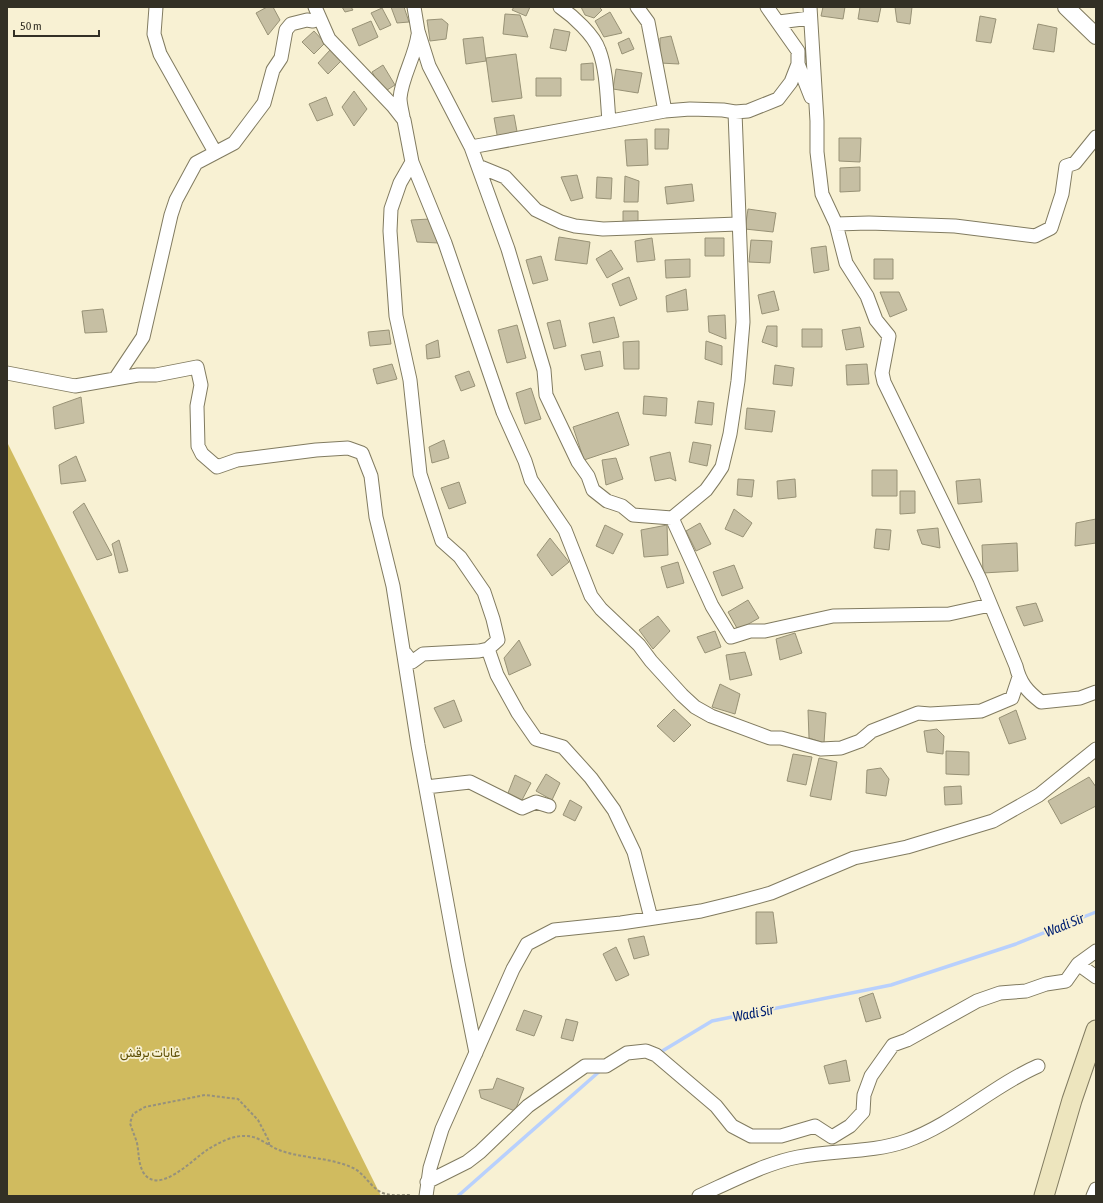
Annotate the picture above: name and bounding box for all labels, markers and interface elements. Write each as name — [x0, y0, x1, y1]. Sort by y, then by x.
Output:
scale bar — [14, 12, 99, 38]
text: 50 m — [20, 19, 42, 33]
water label: Wadi Sir — [1042, 910, 1087, 940]
water label: Wadi Sir — [731, 1001, 776, 1025]
park label: غابات برقش — [120, 1045, 180, 1061]

